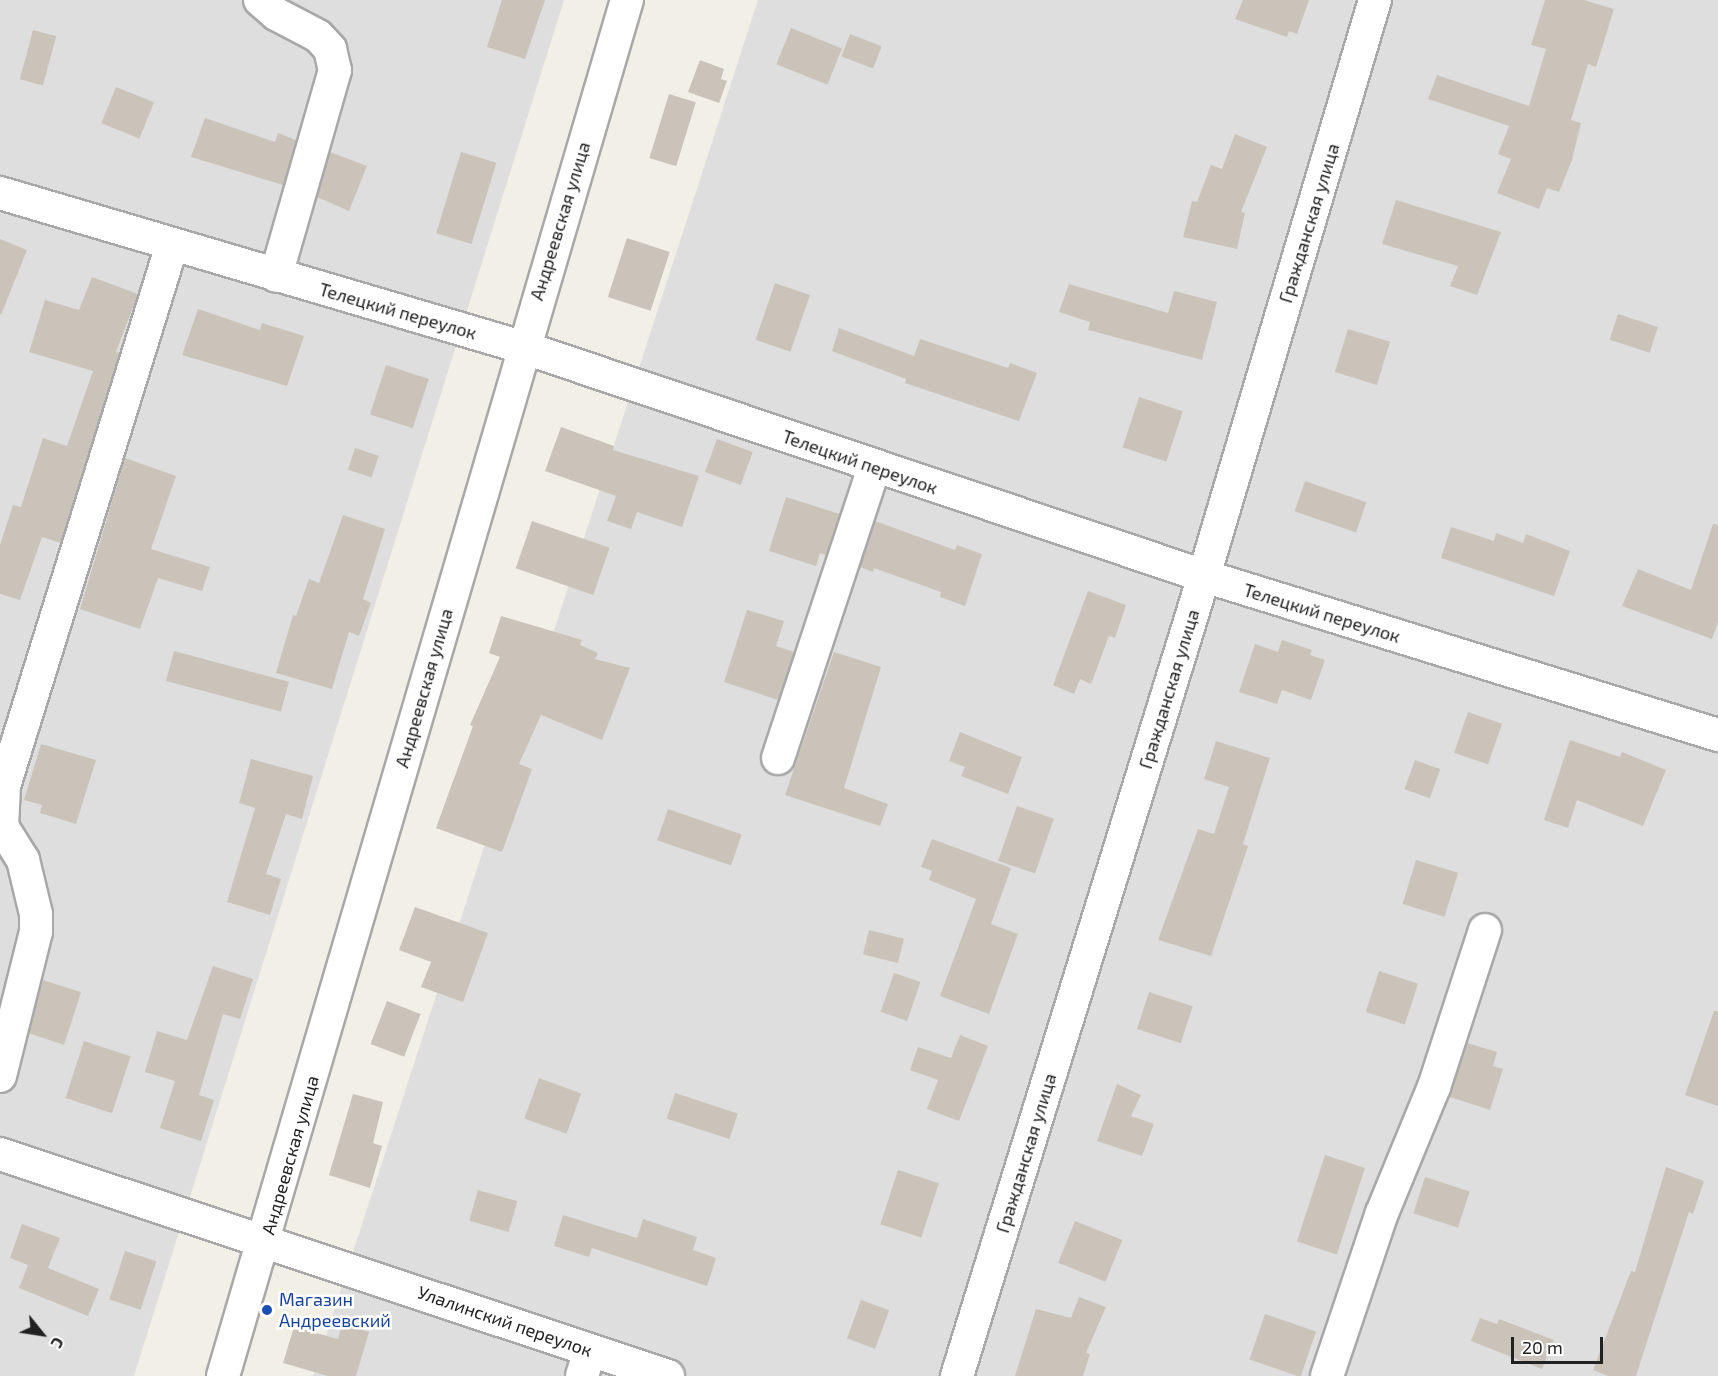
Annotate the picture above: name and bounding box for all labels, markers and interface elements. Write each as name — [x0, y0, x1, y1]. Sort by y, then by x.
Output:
street label: Андреевская улица — [526, 139, 594, 303]
street label: Гражданская улица — [1274, 141, 1344, 305]
street label: Телецкий переулок — [317, 278, 479, 344]
street label: Телецкий переулок — [780, 425, 940, 499]
street label: Телецкий переулок — [1241, 579, 1403, 647]
street label: Андреевская улица — [391, 606, 457, 770]
street label: Гражданская улица — [1134, 607, 1204, 771]
street label: Гражданская улица — [991, 1071, 1061, 1235]
street label: Андреевская улица — [257, 1073, 323, 1237]
street label: Улалинский переулок — [415, 1281, 595, 1361]
place label: Магазин Андреевский — [279, 1289, 391, 1332]
marker: Магазин Андреевский — [260, 1303, 274, 1317]
north arrow — [12, 1304, 72, 1364]
scale bar — [1514, 1325, 1606, 1363]
text: С — [47, 1334, 69, 1352]
text: 20 m — [1522, 1336, 1563, 1358]

